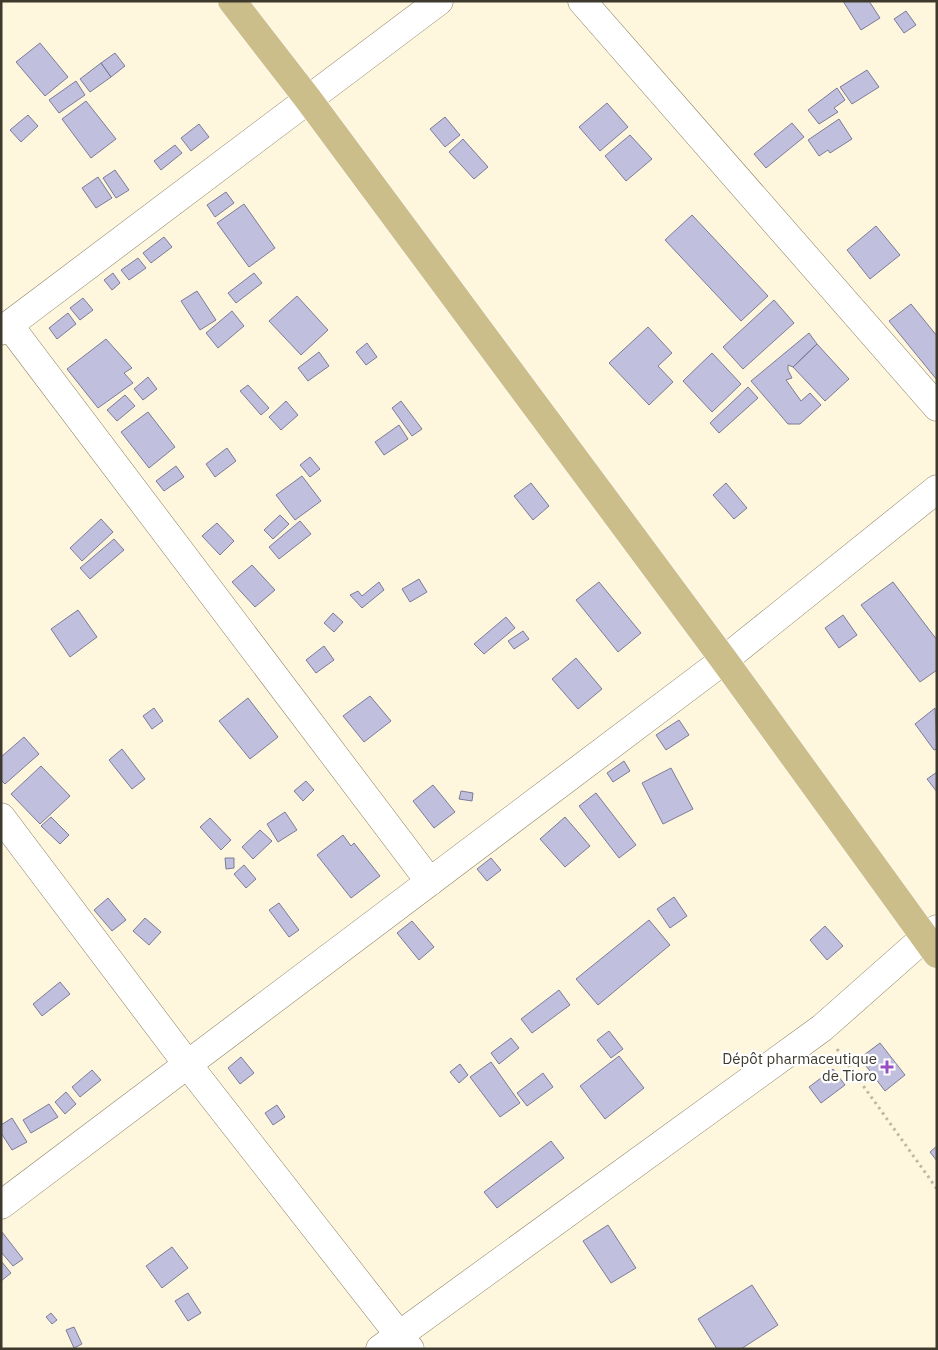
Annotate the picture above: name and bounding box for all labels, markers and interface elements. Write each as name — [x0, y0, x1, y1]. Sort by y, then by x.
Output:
place label: Dépôt pharmaceutique de Tioro — [722, 1049, 877, 1085]
marker: Dépôt pharmaceutique de Tioro — [881, 1061, 893, 1073]

